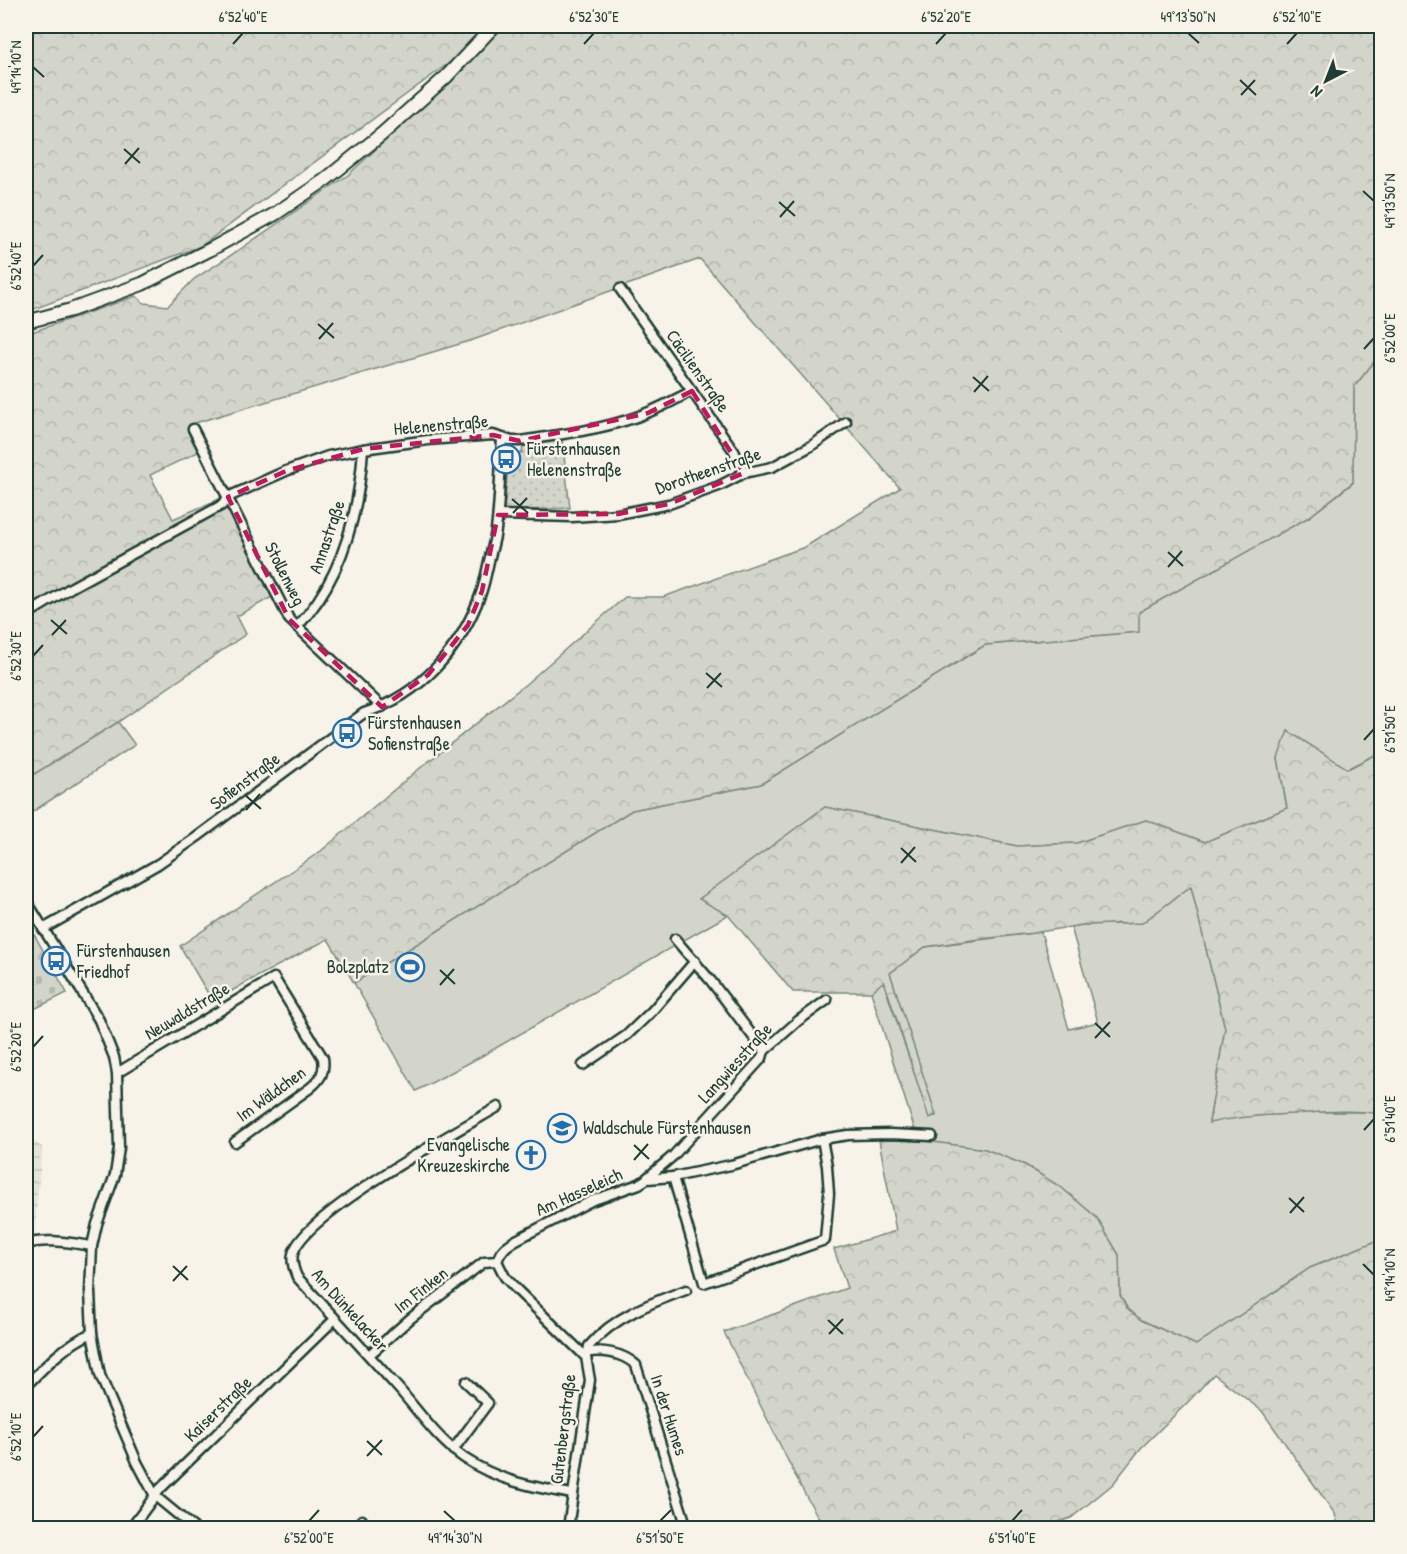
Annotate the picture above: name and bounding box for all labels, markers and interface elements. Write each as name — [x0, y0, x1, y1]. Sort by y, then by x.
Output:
text: 6°52'40"E — [219, 6, 268, 27]
text: 6°52'30"E — [569, 6, 619, 27]
text: 6°52'20"E — [921, 6, 971, 27]
text: 49°13'50"N — [1161, 6, 1215, 27]
text: 6°52'10"E — [1273, 6, 1322, 27]
text: 49°14'10"N — [5, 41, 26, 93]
north arrow — [1296, 51, 1356, 111]
text: N — [1305, 81, 1326, 103]
text: 49°13'50"N — [1379, 174, 1400, 228]
text: 6°52'40"E — [5, 241, 26, 290]
text: 6°52'00"E — [1379, 313, 1400, 363]
street label: Cäcilienstraße — [661, 324, 736, 417]
street label: Helenenstraße — [393, 408, 489, 441]
place label: Fürstenhausen Helenenstraße — [526, 436, 622, 482]
street label: Dorotheenstraße — [652, 441, 764, 500]
bus stop icon: Fürstenhausen Helenenstraße — [490, 443, 522, 475]
street label: Annastraße — [302, 497, 351, 577]
street label: Stollenweg — [259, 538, 312, 610]
text: 6°52'30"E — [5, 631, 26, 681]
text: 6°51'50"E — [1379, 705, 1400, 753]
place label: Fürstenhausen Sofienstraße — [367, 710, 461, 756]
bus stop icon: Fürstenhausen Sofienstraße — [331, 717, 363, 749]
street label: Sofienstraße — [205, 746, 285, 815]
place label: Fürstenhausen Friedhof — [76, 938, 170, 984]
bus stop icon: Fürstenhausen Friedhof — [40, 945, 72, 977]
sports icon: Bolzplatz — [394, 951, 426, 983]
place label: Bolzplatz — [327, 954, 389, 979]
street label: Neuwaldstraße — [140, 975, 234, 1046]
street label: Langwiesstraße — [692, 1017, 777, 1108]
text: 6°52'20"E — [5, 1022, 26, 1072]
street label: Im Wäldchen — [231, 1060, 311, 1127]
text: 6°51'40"E — [1379, 1095, 1400, 1143]
school or university icon: Waldschule Fürstenhausen — [546, 1112, 578, 1144]
place label: Waldschule Fürstenhausen — [583, 1115, 751, 1140]
place label: Evangelische Kreuzeskirche — [417, 1132, 510, 1178]
church icon: Evangelische Kreuzeskirche — [515, 1139, 547, 1171]
street label: Am Hasseleich — [532, 1161, 626, 1222]
text: 49°14'10"N — [1379, 1249, 1400, 1301]
street label: Im Finken — [388, 1261, 453, 1319]
street label: Am Dünkelacker — [306, 1263, 395, 1357]
street label: Kaiserstraße — [178, 1370, 257, 1447]
street label: In der Humes — [645, 1371, 694, 1459]
street label: Gutenbergstraße — [543, 1372, 582, 1485]
text: 6°52'10"E — [5, 1412, 26, 1461]
text: 6°52'00"E — [284, 1527, 334, 1548]
text: 49°14'30"N — [428, 1527, 482, 1548]
text: 6°51'50"E — [636, 1527, 684, 1548]
text: 6°51'40"E — [988, 1527, 1036, 1548]

